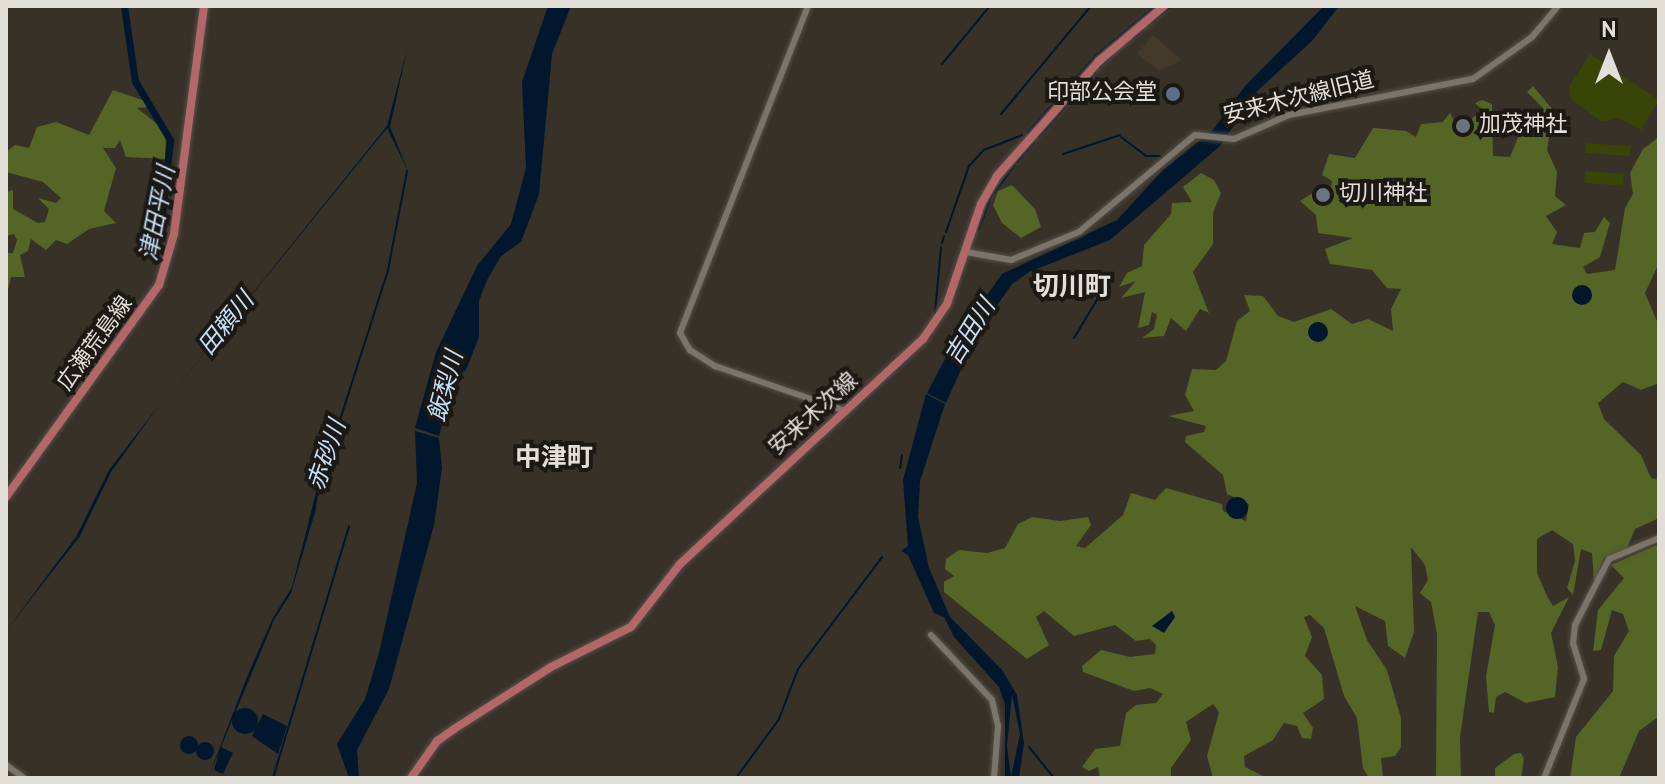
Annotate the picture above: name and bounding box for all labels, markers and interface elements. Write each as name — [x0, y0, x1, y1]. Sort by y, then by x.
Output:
north arrow — [1569, 16, 1649, 96]
text: N — [1601, 18, 1617, 45]
street label: 安来木次線旧道 — [1221, 68, 1377, 130]
place label: 印部公会堂 — [1047, 81, 1157, 107]
marker: 印部公会堂 — [1164, 85, 1182, 103]
place label: 加茂神社 — [1479, 113, 1567, 139]
marker: 加茂神社 — [1454, 117, 1472, 135]
water label: 津田平川 — [137, 164, 183, 264]
place label: 切川神社 — [1339, 182, 1427, 208]
marker: 切川神社 — [1314, 186, 1332, 204]
district label: 切川町 — [1033, 273, 1111, 305]
water label: 田頼川 — [194, 288, 262, 362]
street label: 広瀬荒島線 — [53, 292, 139, 396]
water label: 吉田川 — [941, 295, 1003, 371]
water label: 飯梨川 — [425, 348, 471, 426]
street label: 安来木次線 — [764, 368, 864, 462]
water label: 赤砂川 — [304, 417, 354, 495]
district label: 中津町 — [515, 444, 593, 476]

